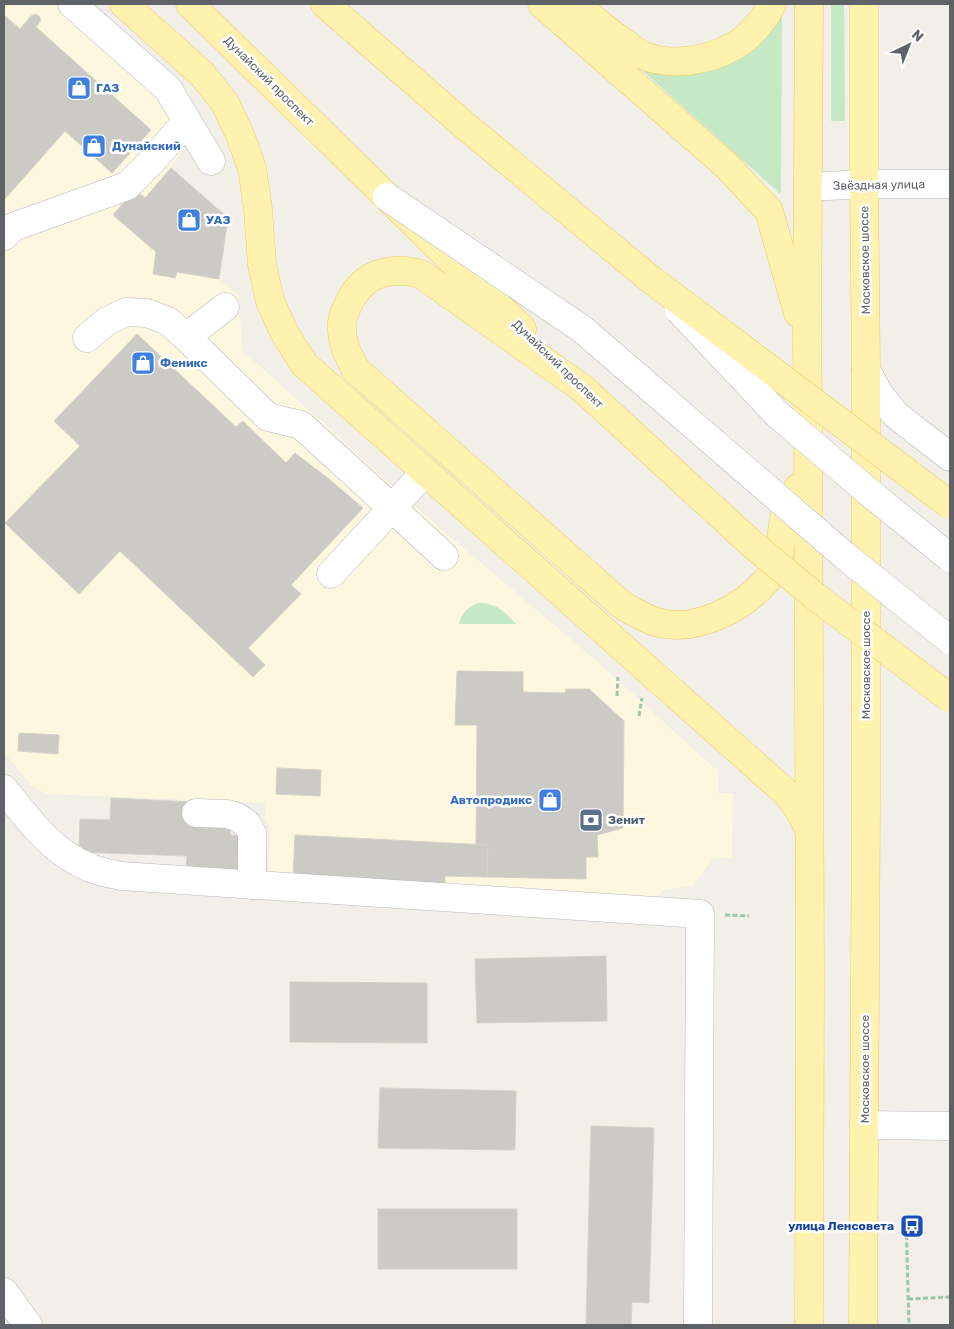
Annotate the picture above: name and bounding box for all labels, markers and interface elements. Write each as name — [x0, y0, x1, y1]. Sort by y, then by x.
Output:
north arrow — [884, 20, 934, 70]
text: N — [908, 26, 927, 46]
street label: Дунайский проспект — [221, 33, 317, 129]
shop icon: ГАЗ — [66, 75, 92, 101]
place label: ГАЗ — [96, 81, 119, 95]
shop icon: Дунайский — [81, 133, 107, 159]
place label: Дунайский — [112, 139, 181, 153]
street label: Звёздная улица — [833, 177, 925, 193]
street label: Московское шоссе — [857, 205, 873, 314]
shop icon: УАЗ — [176, 207, 202, 233]
place label: УАЗ — [206, 213, 230, 227]
street label: Дунайский проспект — [510, 317, 606, 411]
shop icon: Феникс — [130, 350, 156, 376]
place label: Феникс — [160, 356, 208, 370]
street label: Московское шоссе — [859, 611, 873, 719]
shop icon: Автопродикс — [537, 787, 563, 813]
place label: Автопродикс — [450, 793, 532, 807]
bank icon: Зенит — [578, 807, 604, 833]
place label: Зенит — [608, 813, 646, 827]
street label: Московское шоссе — [858, 1015, 872, 1123]
bus stop icon: улица Ленсовета — [899, 1213, 925, 1239]
place label: улица Ленсовета — [788, 1219, 894, 1233]

